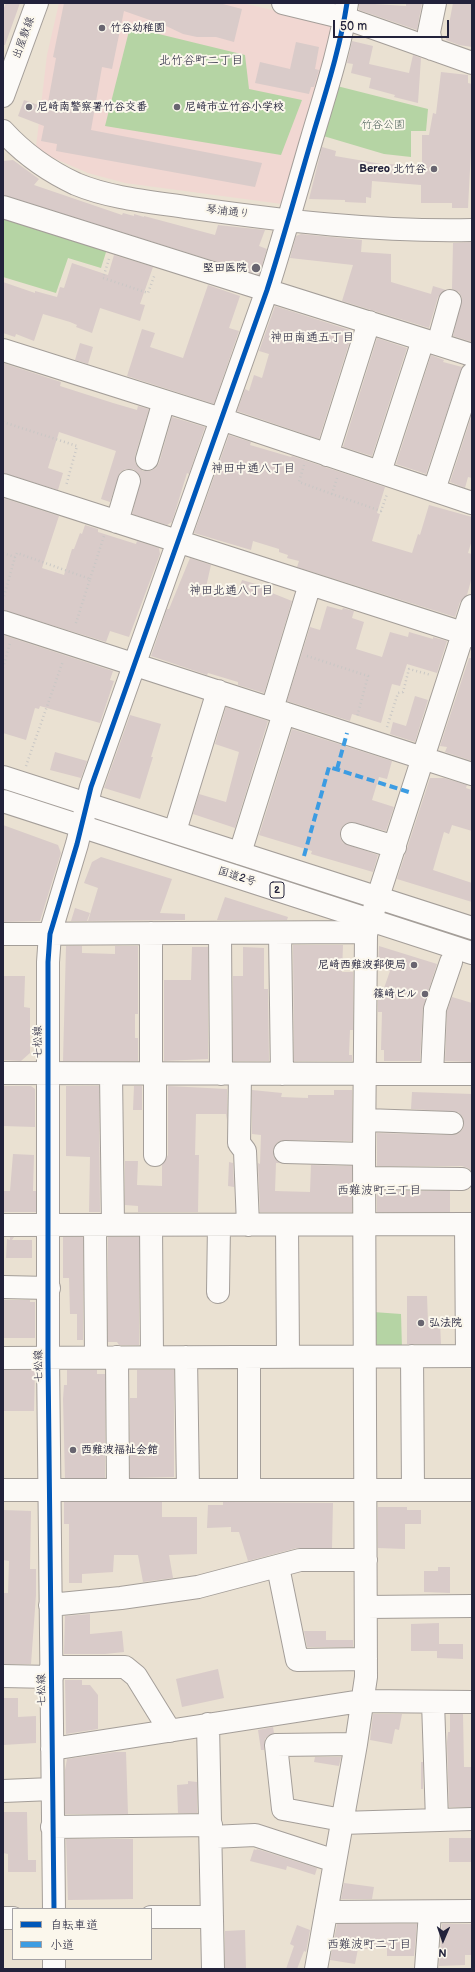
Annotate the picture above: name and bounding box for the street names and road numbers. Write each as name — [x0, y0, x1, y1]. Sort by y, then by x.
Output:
street label: 出屋敷線 — [10, 15, 38, 61]
street label: 琴浦通り — [205, 203, 251, 221]
street label: 国道2号 — [216, 865, 258, 889]
road number: 2 — [270, 882, 284, 898]
street label: 七松線 — [31, 1026, 45, 1058]
street label: 七松線 — [32, 1349, 46, 1383]
street label: 七松線 — [35, 1673, 49, 1707]

